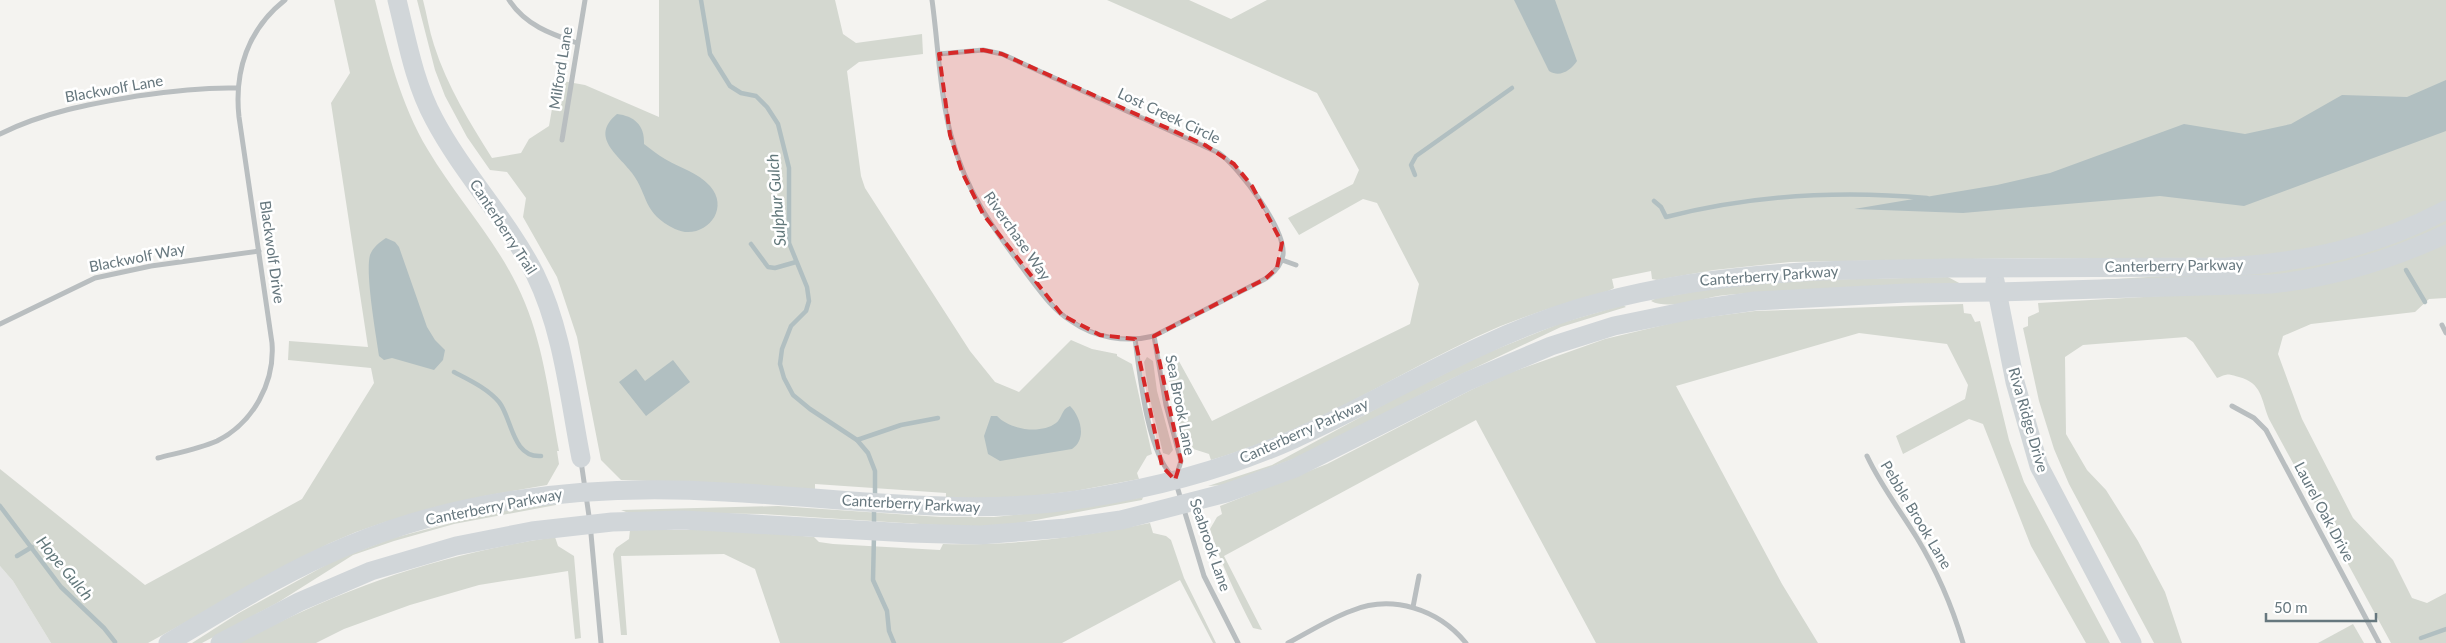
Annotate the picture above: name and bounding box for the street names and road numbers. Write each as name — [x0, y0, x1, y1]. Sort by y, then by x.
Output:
street label: Milford Lane — [545, 25, 575, 110]
street label: Blackwolf Lane — [63, 71, 164, 106]
street label: Lost Creek Circle — [1115, 83, 1224, 147]
street label: Canterberry Trail — [466, 176, 541, 277]
street label: Riverchase Way — [981, 188, 1055, 283]
street label: Blackwolf Drive — [257, 199, 289, 304]
street label: Blackwolf Way — [87, 239, 187, 275]
street label: Canterberry Parkway — [2104, 255, 2244, 275]
street label: Canterberry Parkway — [1699, 261, 1839, 289]
street label: Sea Brook Lane — [1162, 353, 1200, 457]
street label: Riva Ridge Drive — [2005, 365, 2053, 474]
street label: Canterberry Parkway — [1236, 394, 1371, 467]
street label: Pebble Brook Lane — [1877, 457, 1956, 572]
street label: Laurel Oak Drive — [2291, 459, 2359, 565]
street label: Canterberry Parkway — [424, 484, 564, 528]
street label: Canterberry Parkway — [841, 490, 981, 516]
street label: Seabrook Lane — [1187, 496, 1235, 594]

